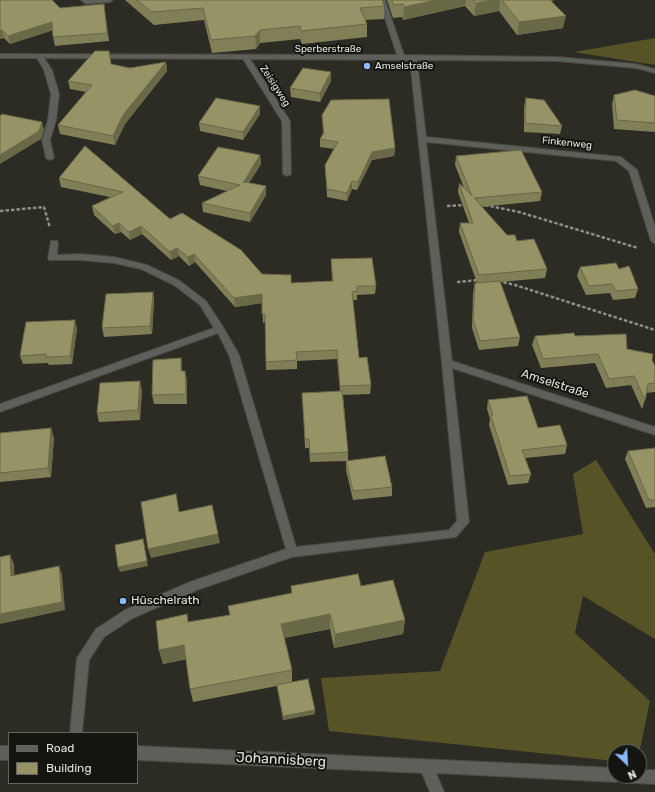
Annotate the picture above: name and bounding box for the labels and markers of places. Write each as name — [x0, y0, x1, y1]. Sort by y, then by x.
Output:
place label: Amselstraße — [375, 60, 433, 72]
marker: Amselstraße — [362, 61, 372, 71]
place label: Hüschelrath — [131, 594, 200, 608]
marker: Hüschelrath — [118, 596, 128, 606]

